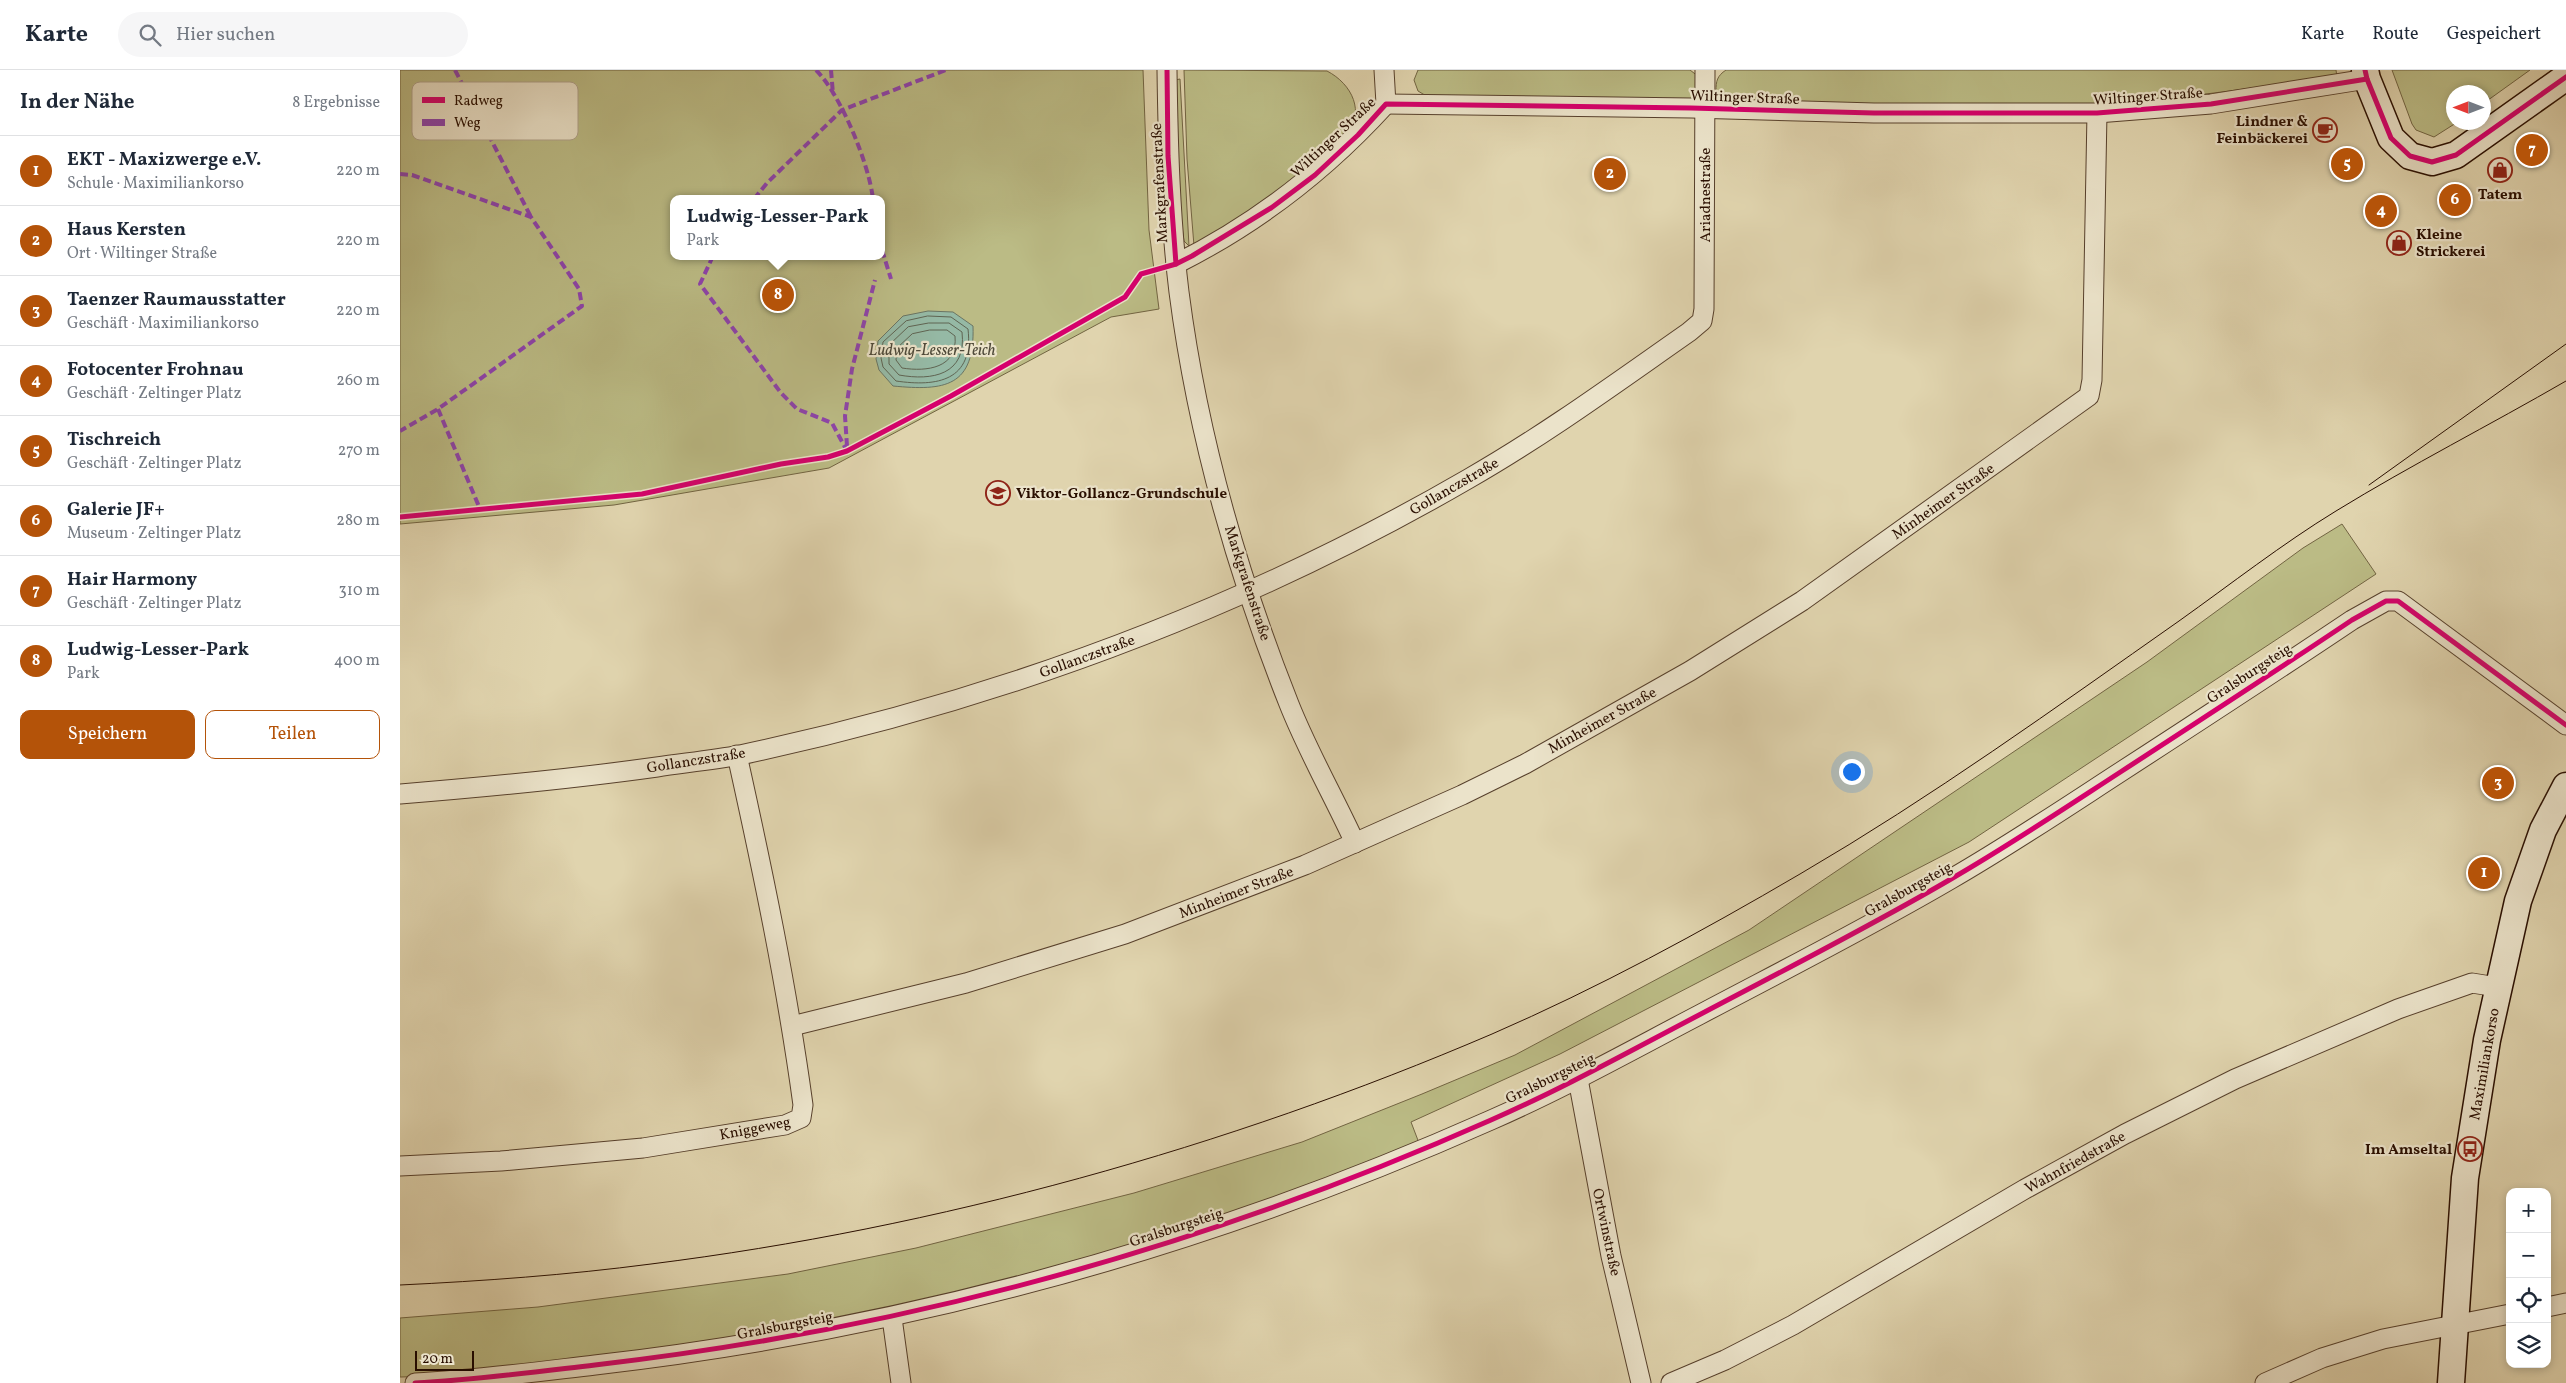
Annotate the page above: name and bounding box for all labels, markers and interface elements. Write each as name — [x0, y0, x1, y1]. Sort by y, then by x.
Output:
search box — [118, 12, 468, 57]
text: Karte — [25, 18, 88, 52]
icon: search — [136, 21, 164, 49]
text: Hier suchen — [176, 22, 275, 48]
text: Karte — [2301, 22, 2344, 47]
text: Route — [2372, 22, 2419, 47]
text: Gespeichert — [2447, 22, 2541, 47]
legend — [412, 82, 578, 140]
street label: Wiltinger Straße — [2093, 83, 2204, 112]
north arrow — [2446, 85, 2491, 130]
street label: Wiltinger Straße — [1690, 86, 1800, 111]
text: In der Nähe — [20, 88, 135, 117]
text: 8 Ergebnisse — [292, 92, 380, 114]
text: Radweg — [454, 92, 503, 111]
street label: Wiltinger Straße — [1287, 93, 1381, 183]
place label: Lindner & Feinbäckerei — [2216, 112, 2308, 150]
text: Weg — [454, 114, 481, 133]
cafe icon: Lindner & Feinbäckerei — [2312, 117, 2338, 143]
street label: Markgrafenstraße — [1147, 122, 1174, 243]
pin: 7 — [2516, 131, 2548, 169]
pin: 5 — [2331, 145, 2363, 183]
text: EKT - Maxizwerge e.V. — [67, 147, 261, 173]
street label: Ariadnestraße — [1696, 148, 1717, 242]
pin: 2 — [1594, 155, 1626, 193]
shop icon: Tatem — [2487, 157, 2513, 183]
text: 1 — [33, 160, 39, 182]
text: 220 m — [336, 160, 380, 182]
text: Schule · Maximiliankorso — [67, 173, 244, 195]
pin: 6 — [2439, 181, 2471, 219]
place label: Tatem — [2478, 185, 2523, 206]
pin: 4 — [2365, 192, 2397, 230]
popup — [670, 195, 885, 260]
text: Ludwig-Lesser-Park — [686, 204, 869, 230]
text: Haus Kersten — [67, 217, 186, 243]
place label: Kleine Strickerei — [2416, 225, 2486, 263]
text: 2 — [32, 230, 40, 252]
text: 220 m — [336, 230, 380, 252]
text: Park — [686, 230, 719, 252]
shop icon: Kleine Strickerei — [2386, 230, 2412, 256]
text: Ort · Wiltinger Straße — [67, 243, 217, 265]
pin: 8 — [762, 276, 794, 314]
text: Taenzer Raumausstatter — [67, 287, 286, 313]
text: 3 — [32, 300, 40, 322]
text: 220 m — [336, 300, 380, 322]
text: Geschäft · Maximiliankorso — [67, 313, 259, 335]
water label: Ludwig-Lesser-Teich — [868, 340, 996, 362]
text: Fotocenter Frohnau — [67, 357, 244, 383]
text: 4 — [31, 370, 41, 392]
text: 260 m — [336, 370, 380, 392]
text: Geschäft · Zeltinger Platz — [67, 383, 242, 405]
text: Tischreich — [67, 427, 161, 453]
text: 5 — [32, 440, 40, 462]
text: 270 m — [338, 440, 380, 462]
text: Geschäft · Zeltinger Platz — [67, 453, 242, 475]
street label: Gollanczstraße — [1406, 453, 1503, 521]
street label: Minheimer Straße — [1888, 459, 1999, 546]
school or university icon: Viktor-Gollancz-Grundschule — [985, 480, 1011, 506]
place label: Viktor-Gollancz-Grundschule — [1016, 484, 1227, 505]
text: Galerie JF+ — [67, 497, 165, 523]
text: 6 — [32, 510, 40, 532]
text: 280 m — [336, 510, 380, 532]
text: Museum · Zeltinger Platz — [67, 523, 241, 545]
street label: Markgrafenstraße — [1218, 523, 1275, 644]
text: Hair Harmony — [67, 567, 197, 593]
text: 7 — [32, 580, 40, 602]
text: 310 m — [339, 580, 380, 602]
text: Geschäft · Zeltinger Platz — [67, 593, 242, 615]
street label: Gollanczstraße — [1037, 630, 1138, 684]
text: Ludwig-Lesser-Park — [67, 637, 249, 663]
street label: Gralsburgsteig — [2203, 639, 2297, 710]
text: 8 — [32, 650, 40, 672]
text: 400 m — [334, 650, 380, 672]
text: Park — [67, 663, 100, 685]
street label: Minheimer Straße — [1545, 683, 1661, 760]
button: Speichern — [20, 710, 195, 759]
button: Teilen — [205, 710, 380, 759]
street label: Gollanczstraße — [645, 743, 747, 780]
your location — [1839, 759, 1865, 785]
pin: 3 — [2482, 764, 2514, 802]
pin: 1 — [2468, 854, 2500, 892]
street label: Gralsburgsteig — [1861, 857, 1957, 923]
street label: Minheimer Straße — [1176, 862, 1297, 925]
street label: Maximiliankorso — [2465, 1007, 2506, 1122]
street label: Gralsburgsteig — [1502, 1048, 1599, 1110]
street label: Kniggeweg — [718, 1112, 793, 1147]
street label: Wahnfriedstraße — [2021, 1127, 2130, 1200]
bus stop icon: Im Amseltal — [2457, 1136, 2483, 1162]
place label: Im Amseltal — [2365, 1140, 2452, 1161]
street label: Ortwinstraße — [1586, 1187, 1625, 1278]
map controls — [2506, 1188, 2551, 1368]
button: + — [2506, 1188, 2551, 1233]
street label: Gralsburgsteig — [1127, 1203, 1226, 1253]
button: − — [2506, 1233, 2551, 1278]
button: locate — [2506, 1278, 2551, 1323]
street label: Gralsburgsteig — [736, 1307, 835, 1346]
button: layers — [2506, 1323, 2551, 1368]
scale bar — [415, 1348, 474, 1371]
text: 20 m — [422, 1350, 453, 1369]

